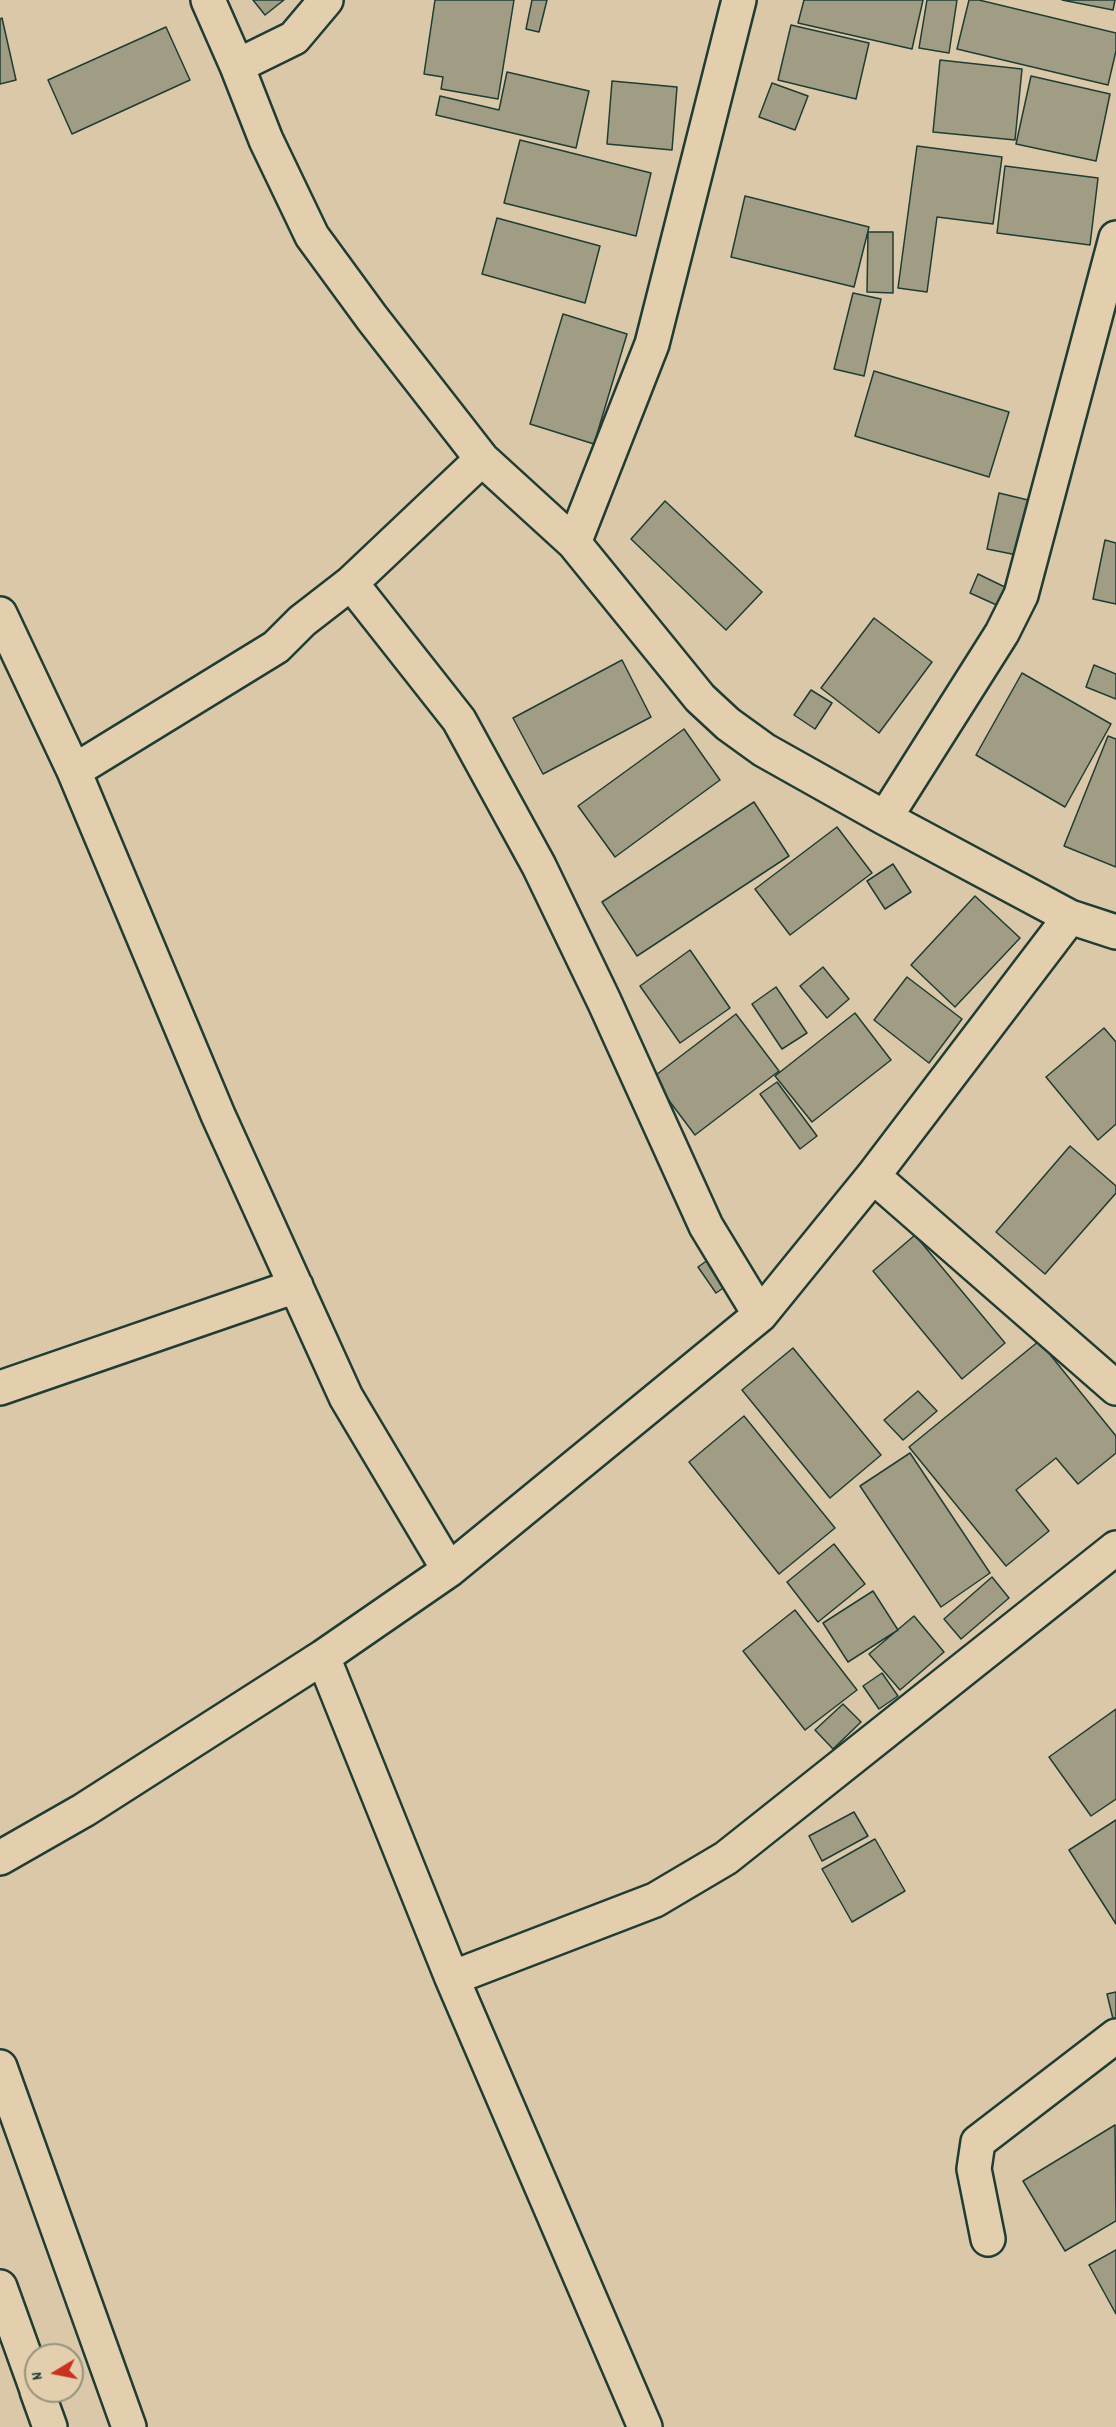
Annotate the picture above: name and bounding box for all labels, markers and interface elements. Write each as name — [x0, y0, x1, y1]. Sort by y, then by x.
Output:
north arrow — [24, 2343, 84, 2403]
text: N — [26, 2370, 50, 2382]

